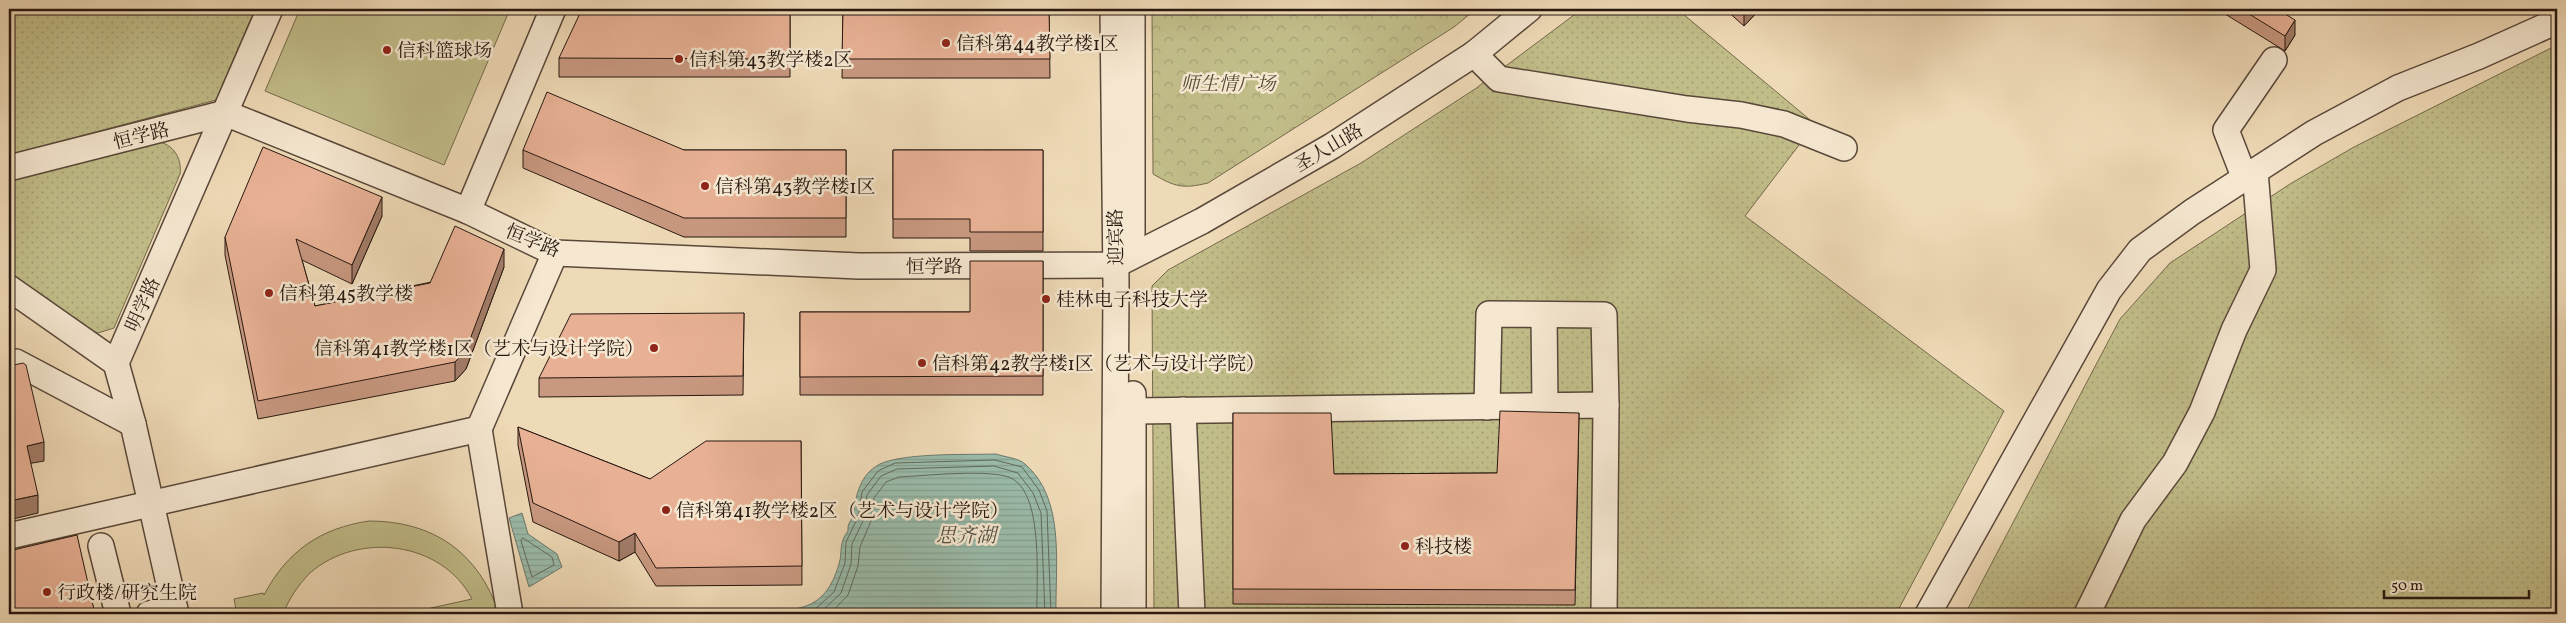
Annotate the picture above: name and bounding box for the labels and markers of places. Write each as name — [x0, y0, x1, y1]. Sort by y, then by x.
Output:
place label: 信科第44教学楼1区 — [956, 32, 1119, 58]
marker: 信科第44教学楼1区 — [940, 37, 952, 49]
place label: 信科篮球场 — [397, 39, 492, 65]
marker: 信科篮球场 — [381, 44, 393, 56]
place label: 信科第43教学楼2区 — [689, 48, 853, 74]
marker: 信科第43教学楼2区 — [673, 53, 685, 65]
place label: 信科第43教学楼1区 — [715, 175, 876, 201]
marker: 信科第43教学楼1区 — [699, 180, 711, 192]
place label: 信科第45教学楼 — [279, 282, 413, 308]
marker: 信科第45教学楼 — [263, 287, 275, 299]
place label: 桂林电子科技大学 — [1056, 288, 1208, 314]
marker: 桂林电子科技大学 — [1040, 293, 1052, 305]
place label: 信科第41教学楼1区（艺术与设计学院） — [314, 337, 644, 363]
marker: 信科第41教学楼1区（艺术与设计学院） — [648, 342, 660, 354]
place label: 信科第42教学楼1区（艺术与设计学院） — [932, 352, 1265, 378]
marker: 信科第42教学楼1区（艺术与设计学院） — [916, 357, 928, 369]
place label: 信科第41教学楼2区（艺术与设计学院） — [676, 499, 1009, 525]
marker: 信科第41教学楼2区（艺术与设计学院） — [660, 504, 672, 516]
place label: 科技楼 — [1415, 535, 1472, 561]
marker: 科技楼 — [1399, 540, 1411, 552]
place label: 行政楼/研究生院 — [57, 581, 197, 607]
marker: 行政楼/研究生院 — [41, 586, 53, 598]

